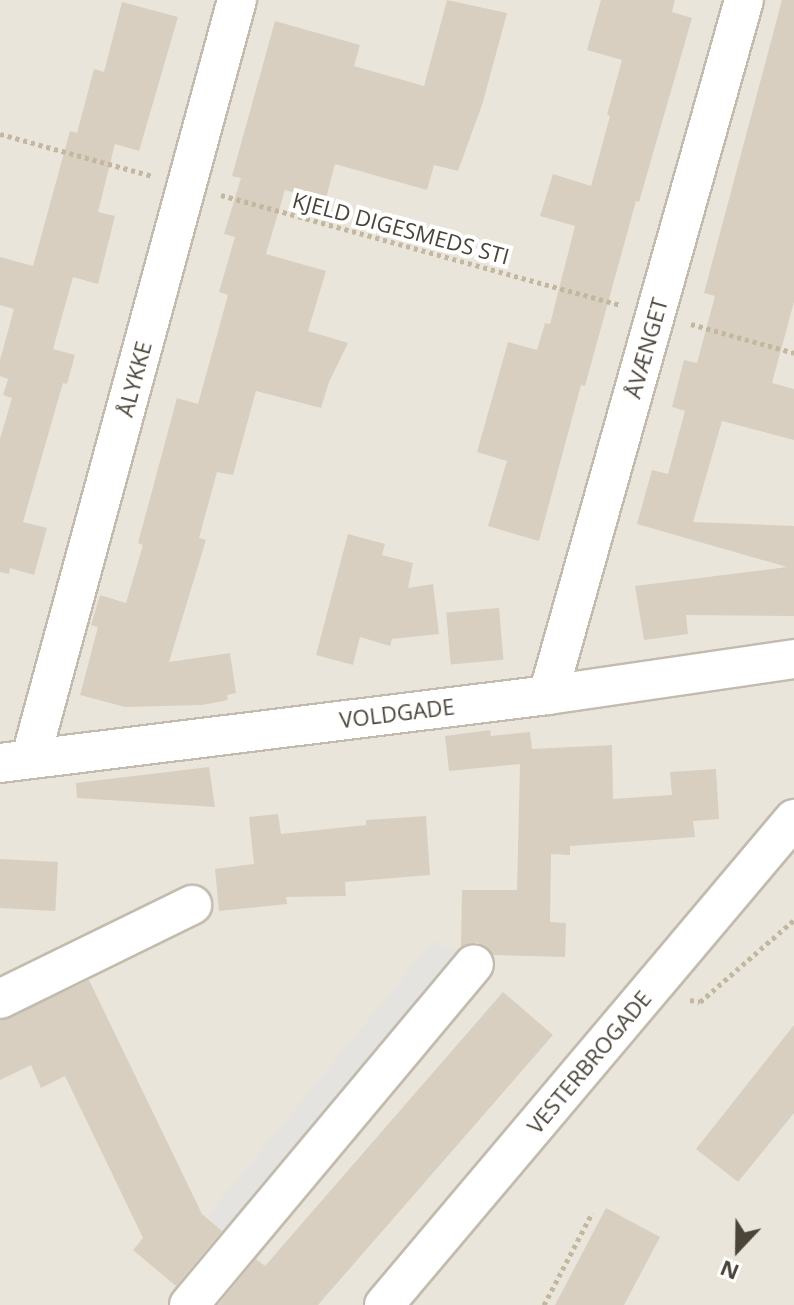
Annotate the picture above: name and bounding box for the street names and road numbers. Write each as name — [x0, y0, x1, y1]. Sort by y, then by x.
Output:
street label: KJELD DIGESMEDS STI — [290, 186, 512, 270]
street label: ÅVÆNGET — [619, 295, 673, 401]
street label: ÅLYKKE — [111, 338, 157, 420]
street label: VOLDGADE — [338, 693, 456, 733]
street label: VESTERBROGADE — [522, 985, 656, 1139]

